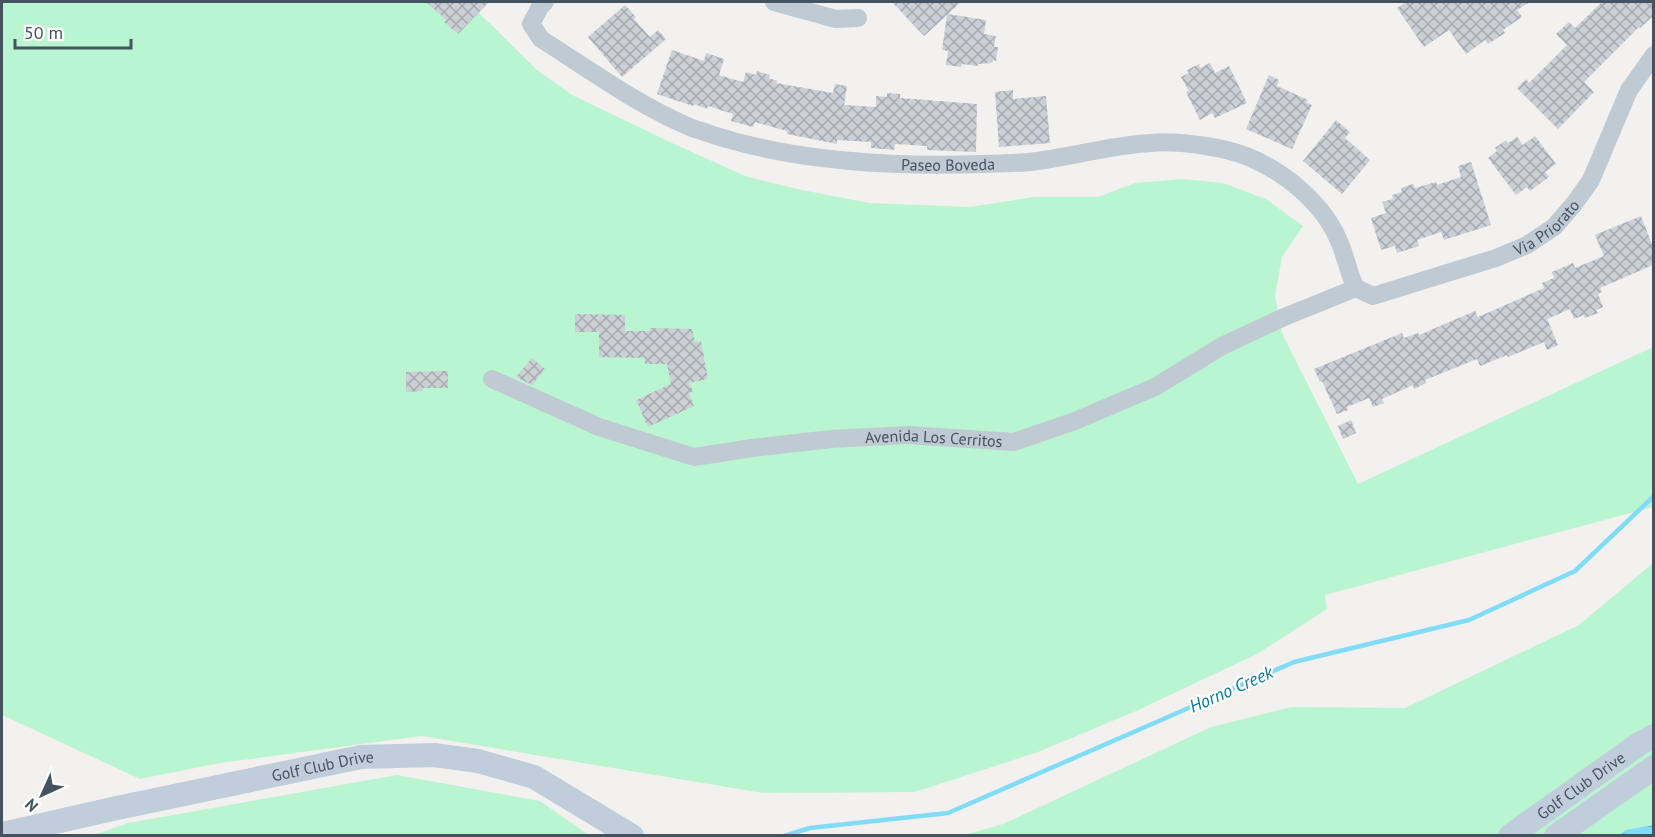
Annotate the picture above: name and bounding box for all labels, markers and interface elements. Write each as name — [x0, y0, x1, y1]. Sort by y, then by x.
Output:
scale bar — [15, 12, 130, 50]
text: 50 m — [24, 21, 63, 44]
street label: Paseo Boveda — [901, 154, 995, 175]
street label: Via Priorato — [1509, 195, 1583, 260]
street label: Avenida Los Cerritos — [864, 425, 1003, 451]
water label: Horno Creek — [1185, 660, 1277, 718]
street label: Golf Club Drive — [270, 747, 374, 785]
street label: Golf Club Drive — [1533, 747, 1629, 824]
north arrow — [12, 765, 72, 825]
text: N — [21, 795, 42, 816]

